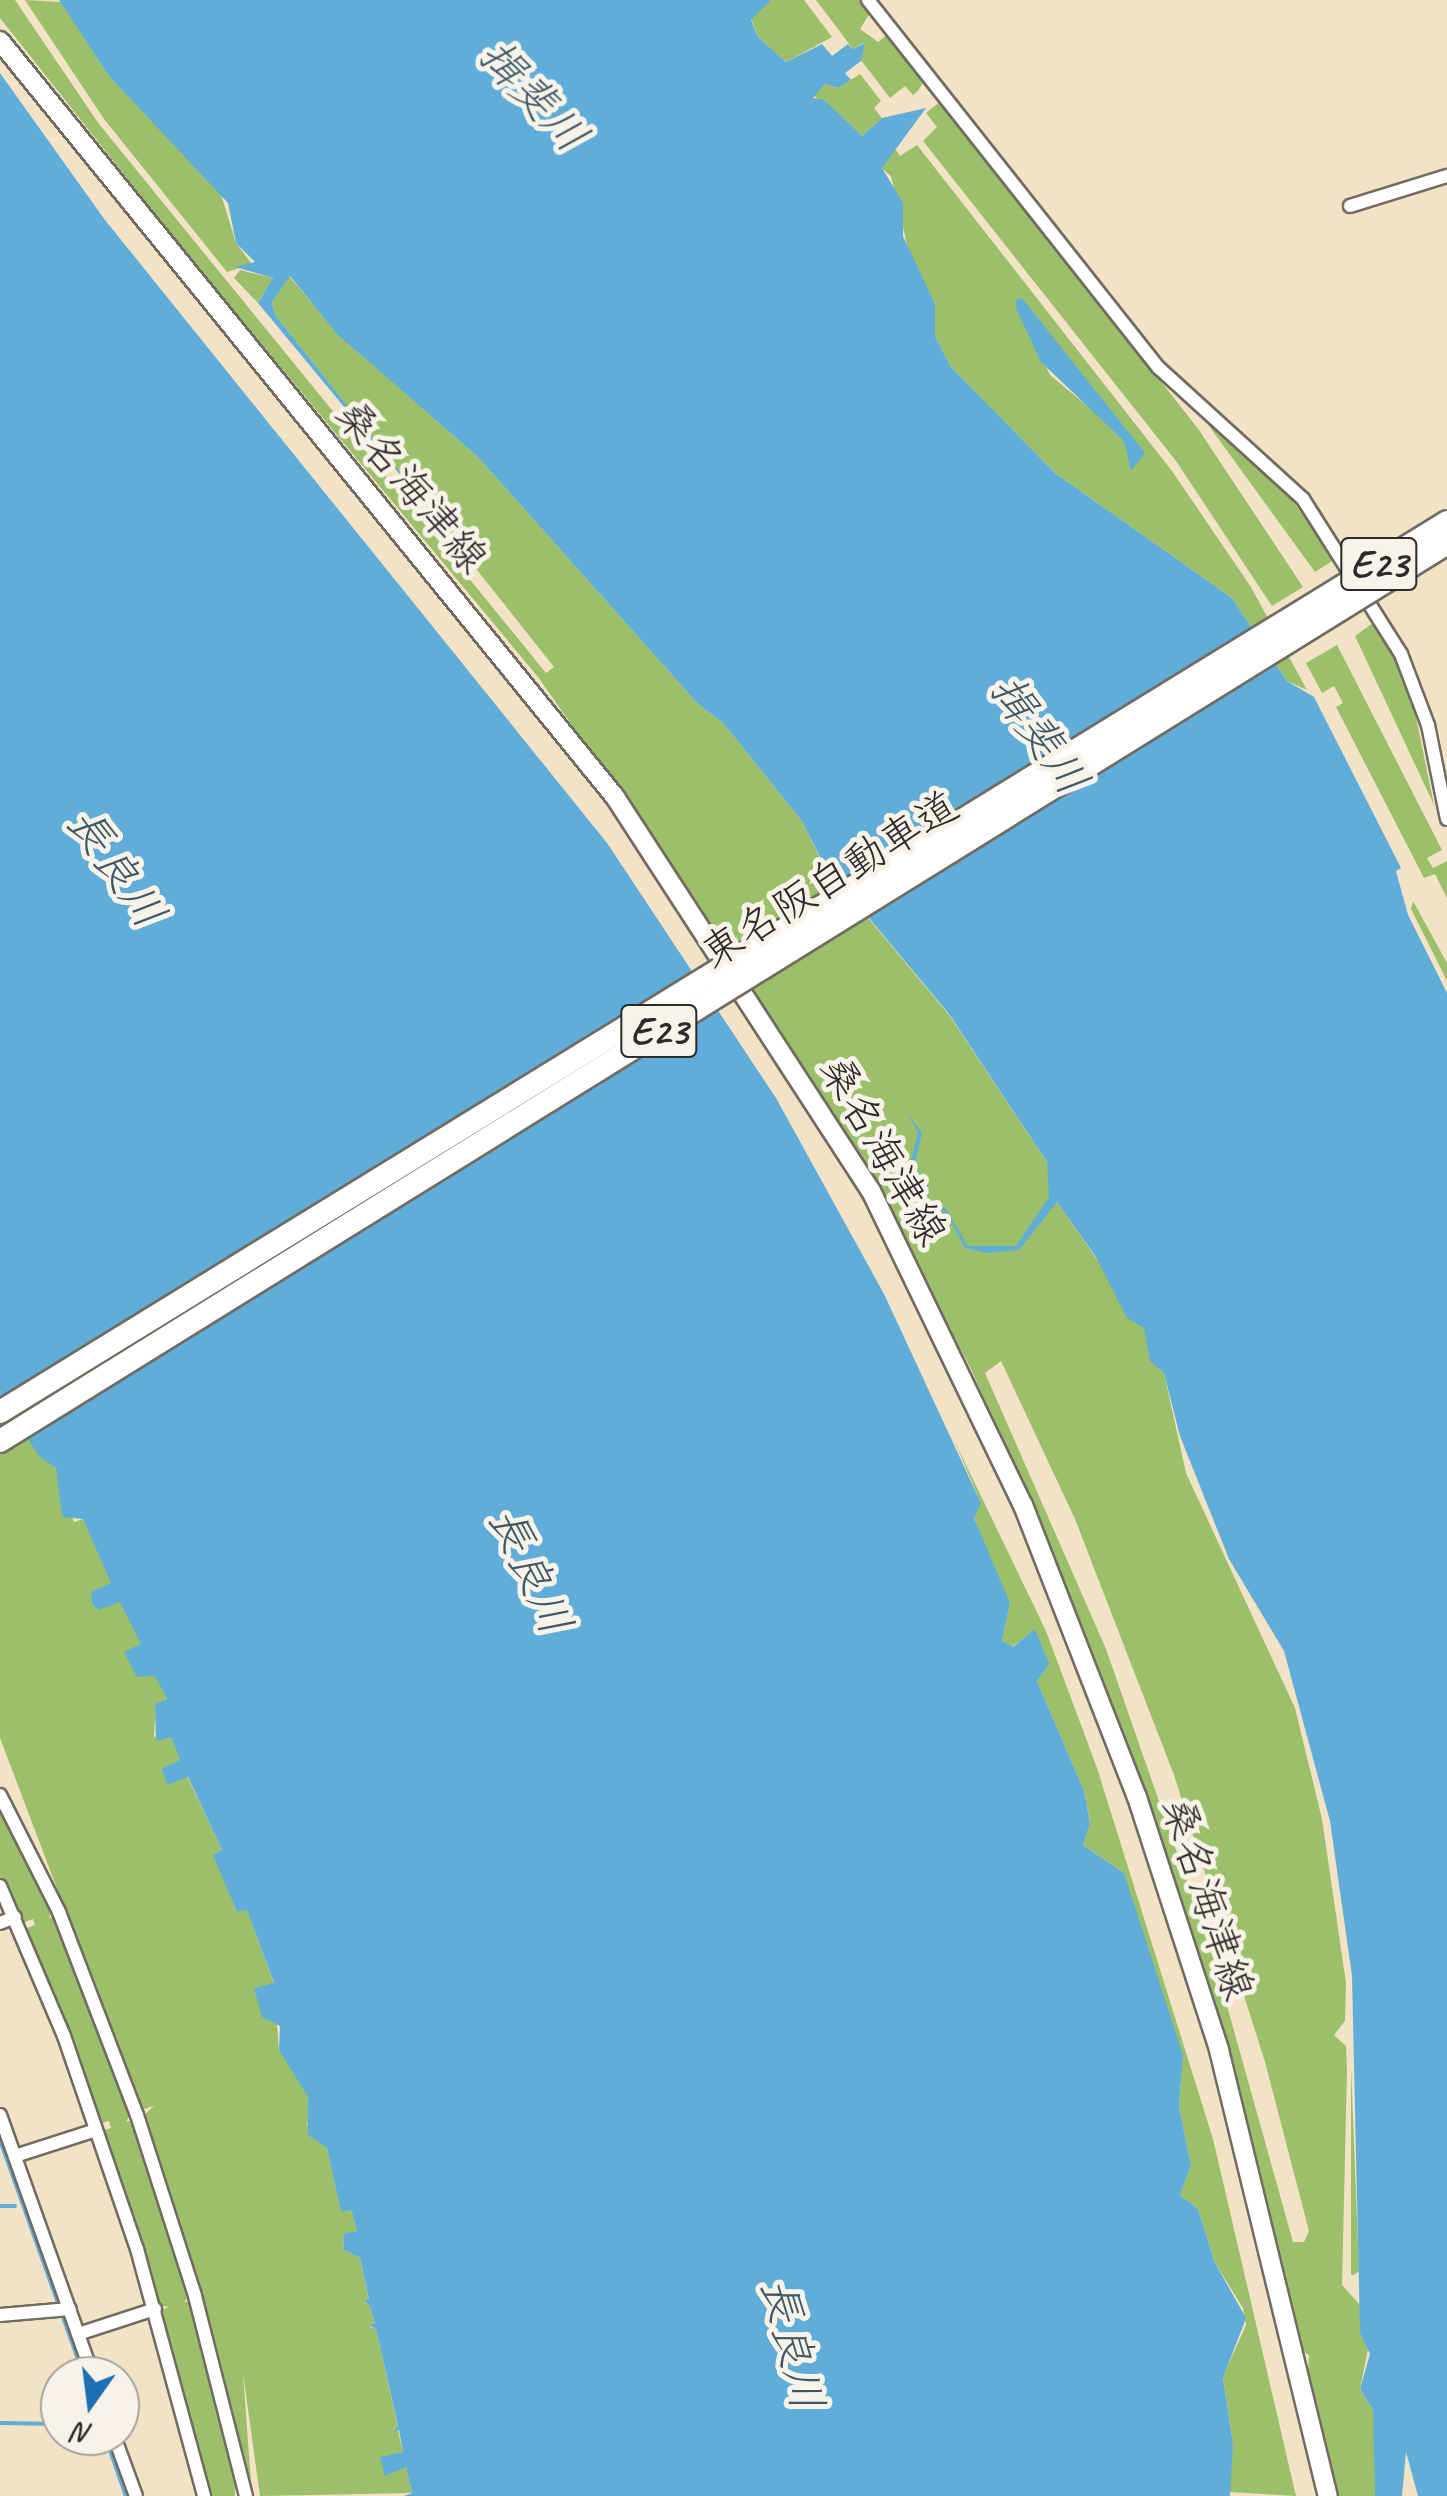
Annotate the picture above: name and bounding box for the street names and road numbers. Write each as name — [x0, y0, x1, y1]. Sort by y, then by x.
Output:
street label: 桑名海津線 — [324, 390, 498, 584]
road number: E23 — [1339, 529, 1419, 599]
street label: 東名阪自動車道 — [692, 781, 968, 979]
road number: E23 — [619, 996, 699, 1066]
street label: 桑名海津線 — [809, 1047, 957, 1255]
street label: 桑名海津線 — [1151, 1791, 1263, 2007]

